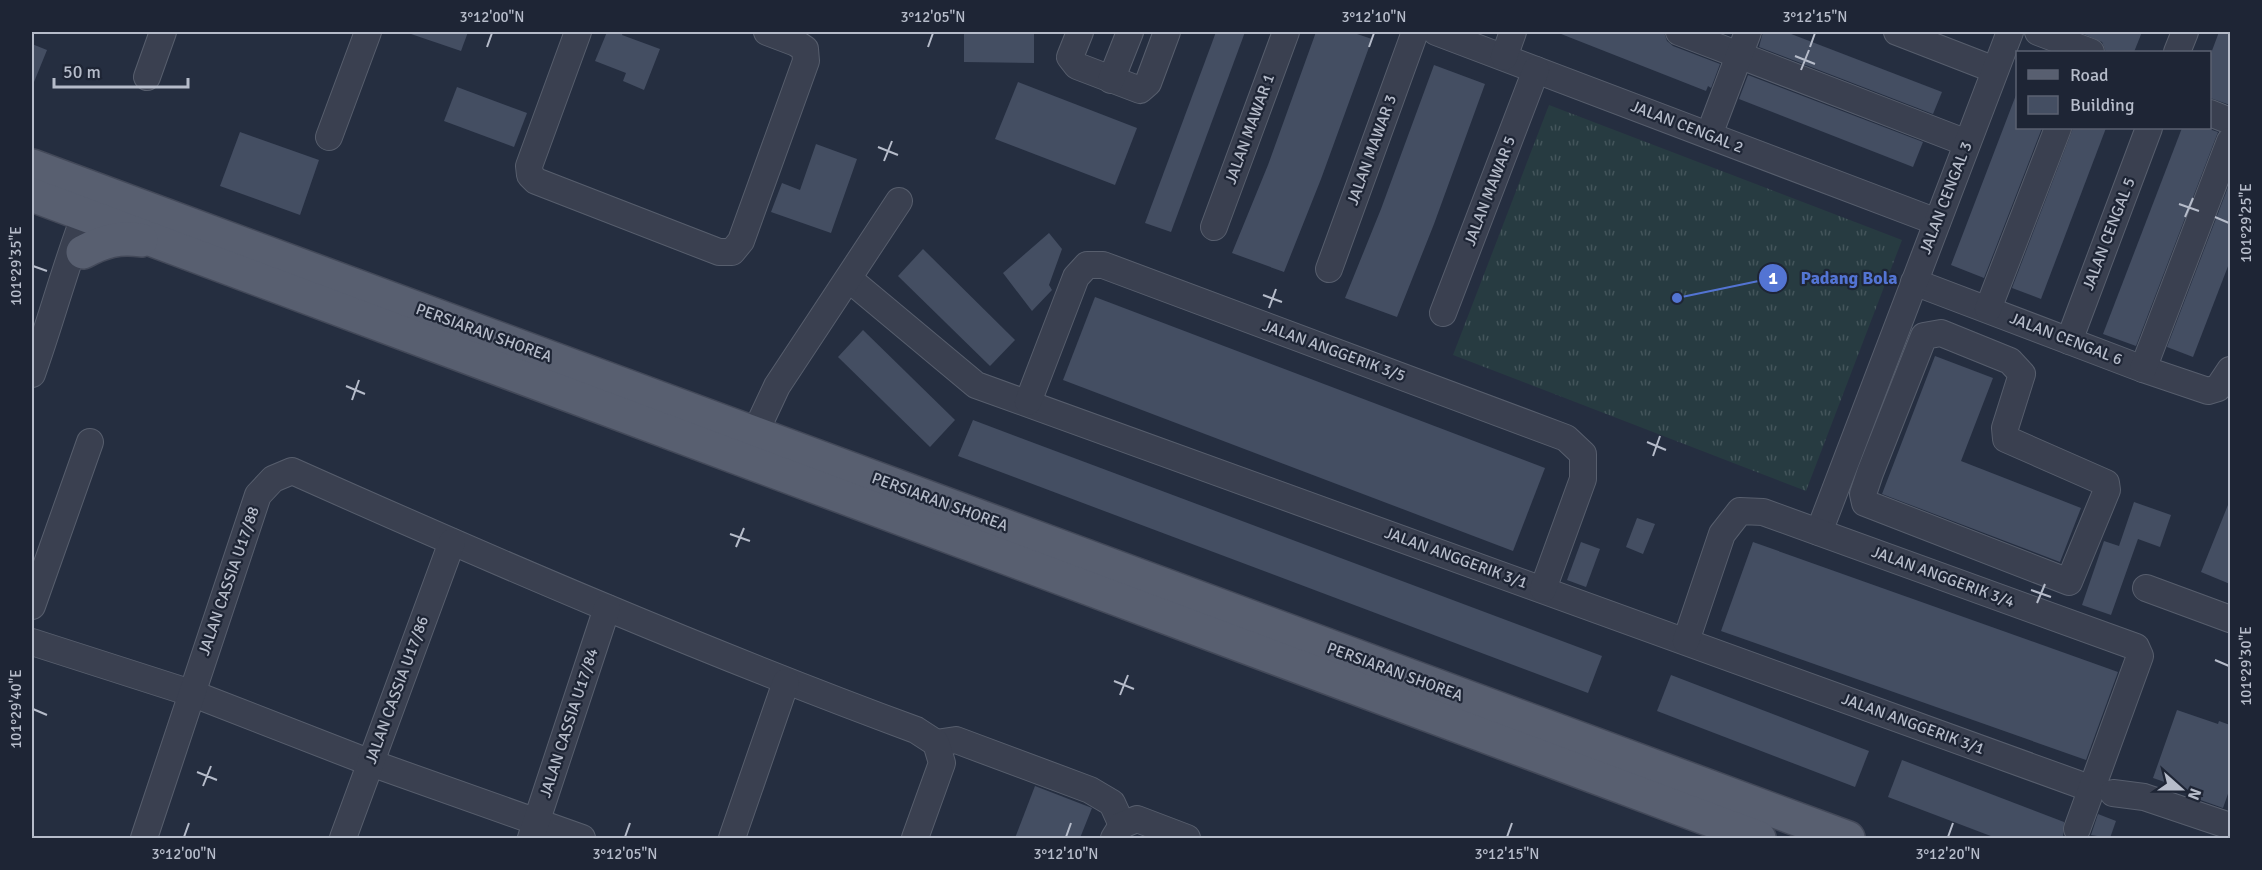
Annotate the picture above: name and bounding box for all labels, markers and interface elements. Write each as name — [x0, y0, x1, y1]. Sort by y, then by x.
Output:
text: 3°12'00"N — [459, 8, 525, 26]
text: 3°12'05"N — [900, 8, 966, 26]
text: 3°12'10"N — [1341, 8, 1407, 26]
text: 3°12'15"N — [1782, 8, 1848, 26]
scale bar — [54, 51, 188, 89]
legend — [2016, 51, 2211, 129]
text: 50 m — [63, 61, 101, 83]
text: Road — [2070, 64, 2109, 86]
street label: JALAN MAWAR 1 — [1221, 71, 1279, 187]
street label: JALAN MAWAR 3 — [1343, 92, 1401, 208]
text: Building — [2070, 94, 2134, 116]
street label: JALAN CENGAL 2 — [1628, 96, 1746, 158]
street label: JALAN MAWAR 5 — [1460, 133, 1520, 249]
street label: JALAN CENGAL 3 — [1915, 139, 1977, 257]
street label: JALAN CENGAL 5 — [2078, 175, 2140, 293]
text: 101°29'25"E — [2237, 183, 2255, 263]
text: 101°29'35"E — [7, 226, 25, 306]
callout: Padang Bola — [1758, 260, 1909, 296]
text: 1 — [1768, 267, 1778, 289]
text: Padang Bola — [1800, 267, 1898, 289]
street label: PERSIARAN SHOREA — [413, 299, 555, 367]
street label: JALAN CENGAL 6 — [2007, 308, 2125, 370]
street label: JALAN ANGGERIK 3/5 — [1260, 316, 1408, 386]
street label: PERSIARAN SHOREA — [869, 468, 1011, 536]
street label: JALAN CASSIA U17/88 — [194, 504, 264, 658]
street label: JALAN ANGGERIK 3/1 — [1382, 523, 1530, 593]
street label: JALAN ANGGERIK 3/4 — [1869, 542, 2018, 612]
street label: JALAN CASSIA U17/86 — [361, 613, 433, 767]
text: 101°29'30"E — [2237, 626, 2255, 706]
street label: PERSIARAN SHOREA — [1324, 638, 1466, 706]
street label: JALAN CASSIA U17/84 — [535, 645, 603, 800]
text: 101°29'40"E — [7, 669, 25, 749]
street label: JALAN ANGGERIK 3/1 — [1839, 689, 1987, 759]
north arrow — [2151, 759, 2211, 819]
text: N — [2183, 785, 2205, 803]
text: 3°12'00"N — [151, 845, 217, 863]
text: 3°12'05"N — [592, 845, 658, 863]
text: 3°12'10"N — [1033, 845, 1099, 863]
text: 3°12'15"N — [1474, 845, 1540, 863]
text: 3°12'20"N — [1915, 845, 1981, 863]

